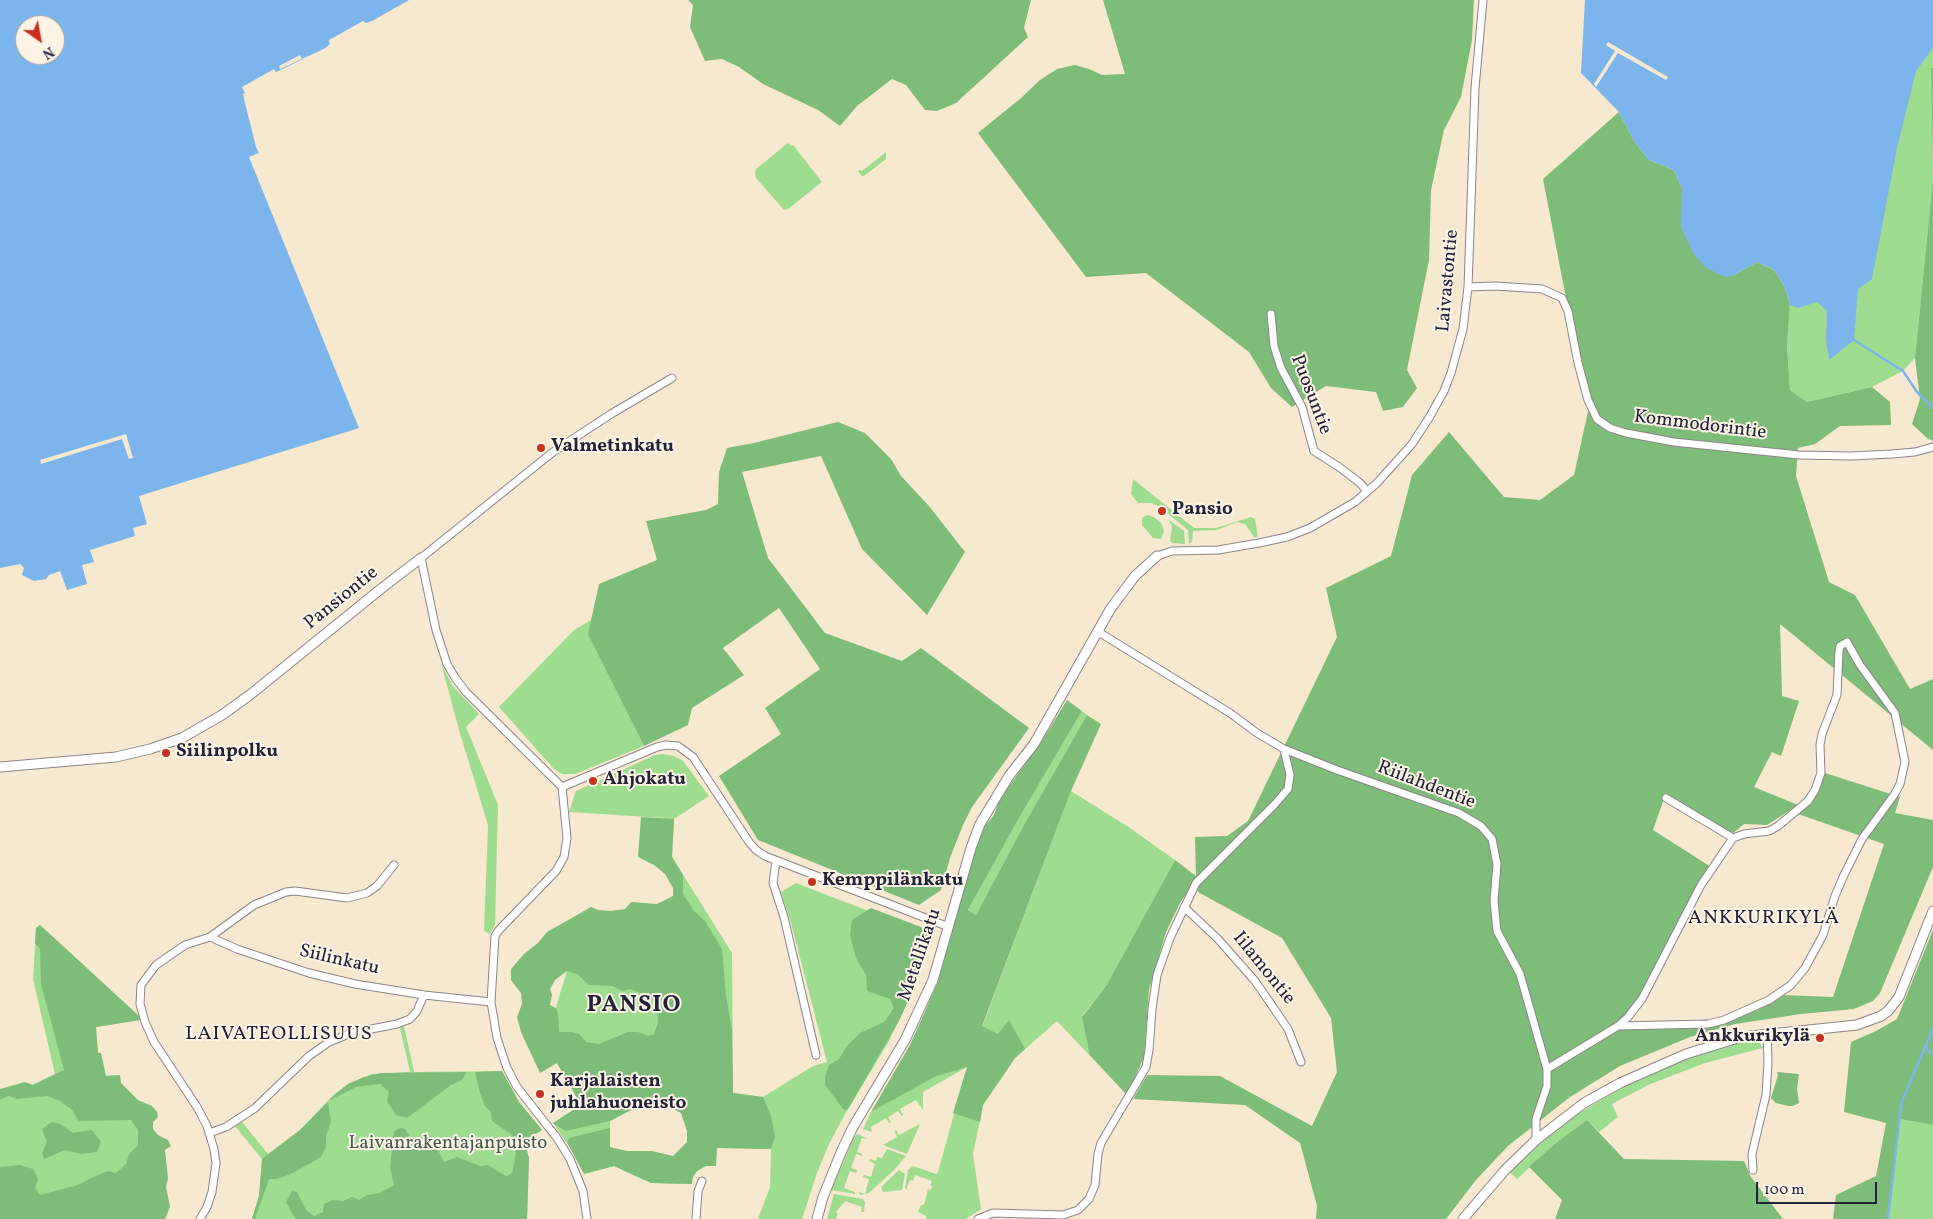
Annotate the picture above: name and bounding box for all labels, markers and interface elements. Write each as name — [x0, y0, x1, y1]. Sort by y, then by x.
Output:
north arrow — [15, 15, 65, 65]
text: N — [38, 41, 57, 63]
street label: Laivastontie — [1433, 229, 1465, 333]
street label: Puosuntie — [1284, 352, 1336, 438]
street label: Kommodorintie — [1633, 407, 1767, 445]
place label: Valmetinkatu — [551, 437, 674, 459]
marker: Valmetinkatu — [535, 442, 547, 454]
place label: Pansio — [1172, 500, 1233, 522]
marker: Pansio — [1156, 505, 1168, 517]
street label: Pansiontie — [300, 562, 384, 636]
place label: Siilinpolku — [176, 742, 278, 764]
marker: Siilinpolku — [160, 747, 172, 759]
street label: Riilahdentie — [1374, 757, 1478, 815]
place label: Ahjokatu — [603, 770, 686, 792]
marker: Ahjokatu — [587, 775, 599, 787]
place label: Kemppilänkatu — [822, 871, 963, 893]
marker: Kemppilänkatu — [806, 876, 818, 888]
street label: Metallikatu — [895, 906, 947, 1004]
district label: ANKKURIKYLÄ — [1687, 907, 1841, 931]
street label: Iilamontie — [1227, 928, 1299, 1010]
street label: Siilinkatu — [297, 941, 381, 981]
district label: PANSIO — [586, 993, 682, 1021]
district label: LAIVATEOLLISUUS — [183, 1023, 375, 1047]
place label: Ankkurikylä — [1695, 1027, 1810, 1049]
marker: Ankkurikylä — [1814, 1032, 1826, 1044]
place label: Karjalaisten juhlahuoneisto — [550, 1072, 686, 1116]
marker: Karjalaisten juhlahuoneisto — [534, 1088, 546, 1100]
park label: Laivanrakentajanpuisto — [349, 1134, 547, 1156]
scale bar — [1758, 1172, 1879, 1204]
text: 100 m — [1764, 1180, 1804, 1201]

